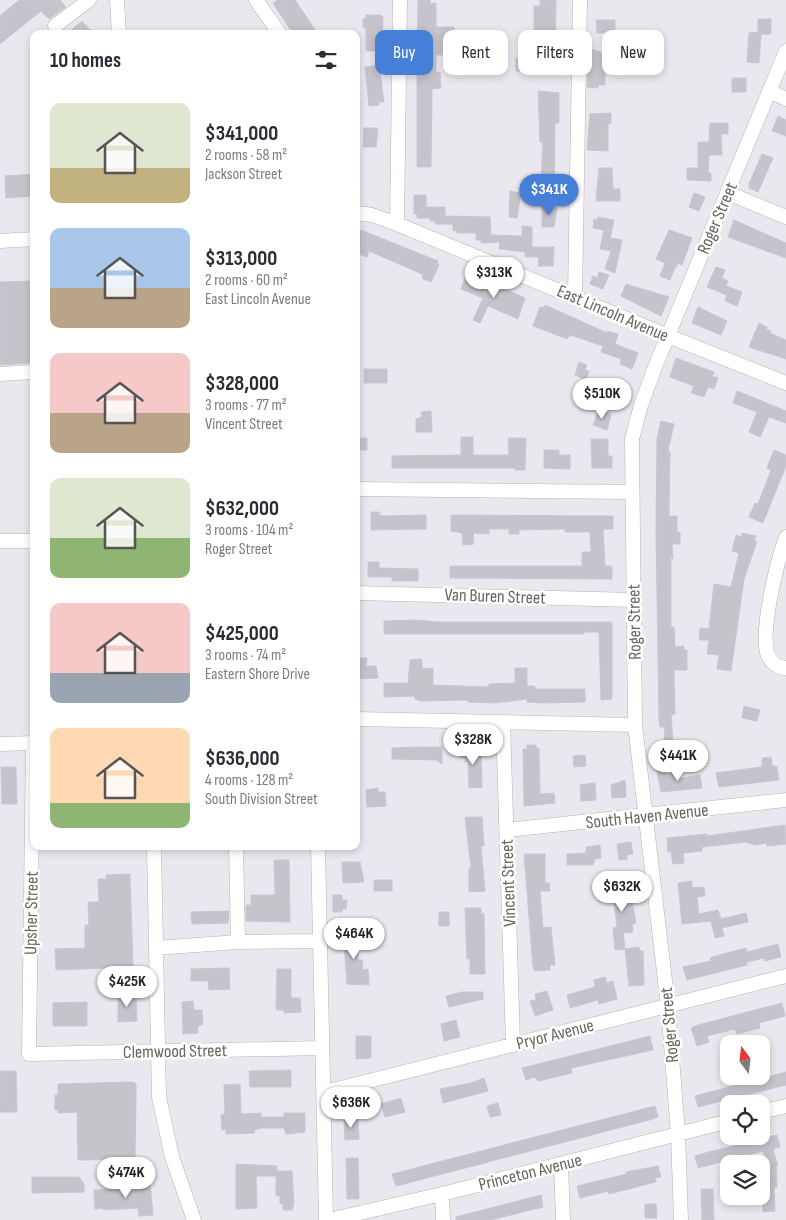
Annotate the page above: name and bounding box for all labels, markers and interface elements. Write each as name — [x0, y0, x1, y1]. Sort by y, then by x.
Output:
chip: Buy — [375, 30, 433, 75]
chip: Rent — [443, 30, 508, 75]
chip: Filters — [518, 30, 592, 75]
chip: New — [602, 30, 664, 75]
icon: filters — [312, 46, 340, 74]
text: 10 homes — [50, 48, 121, 73]
text: $341,000 — [205, 121, 278, 146]
icon: home — [90, 123, 150, 183]
text: 2 rooms · 58 m² — [205, 146, 287, 165]
text: Jackson Street — [205, 165, 282, 184]
pin: $341K — [514, 174, 584, 216]
street label: Roger Street — [693, 179, 742, 257]
text: $341K — [530, 180, 568, 199]
text: $313,000 — [205, 246, 277, 271]
icon: home — [90, 248, 150, 308]
pin: $313K — [459, 256, 529, 299]
text: $313K — [476, 263, 512, 282]
text: 2 rooms · 60 m² — [205, 271, 288, 290]
street label: East Lincoln Avenue — [554, 281, 672, 346]
text: East Lincoln Avenue — [205, 290, 311, 309]
text: $328,000 — [205, 371, 279, 396]
icon: home — [90, 373, 150, 433]
pin: $510K — [567, 378, 637, 420]
text: $510K — [584, 384, 620, 403]
text: 3 rooms · 77 m² — [205, 396, 287, 415]
text: Vincent Street — [205, 415, 283, 434]
text: $632,000 — [205, 496, 279, 521]
icon: home — [90, 498, 150, 558]
text: 3 rooms · 104 m² — [205, 521, 293, 540]
text: Roger Street — [205, 540, 272, 559]
street label: Roger Street — [623, 583, 646, 660]
street label: Van Buren Street — [444, 584, 546, 609]
text: $425,000 — [205, 621, 279, 646]
icon: home — [90, 623, 150, 683]
text: 3 rooms · 74 m² — [205, 646, 286, 665]
text: Eastern Shore Drive — [205, 665, 310, 684]
pin: $328K — [438, 724, 508, 766]
text: $328K — [454, 730, 492, 749]
pin: $441K — [643, 740, 713, 782]
text: $636,000 — [205, 746, 279, 771]
text: $441K — [659, 746, 697, 765]
icon: home — [90, 748, 150, 808]
text: 4 rooms · 128 m² — [205, 771, 293, 790]
text: South Division Street — [205, 790, 318, 809]
street label: South Haven Avenue — [585, 800, 709, 833]
street label: Vincent Street — [496, 838, 521, 927]
street label: Upsher Street — [20, 870, 43, 955]
pin: $632K — [587, 870, 657, 913]
text: $632K — [603, 877, 641, 896]
pin: $464K — [319, 918, 389, 960]
text: $464K — [335, 924, 373, 943]
pin: $425K — [92, 966, 162, 1008]
text: $425K — [108, 972, 146, 991]
street label: Roger Street — [656, 986, 683, 1064]
street label: Pryor Avenue — [514, 1015, 596, 1054]
north arrow — [720, 1035, 770, 1085]
map controls — [720, 1035, 770, 1205]
street label: Clemwood Street — [123, 1040, 228, 1063]
pin: $636K — [316, 1086, 386, 1129]
text: $636K — [332, 1093, 370, 1112]
button: locate — [720, 1095, 770, 1145]
street label: Princeton Avenue — [476, 1150, 584, 1195]
button: layers — [720, 1155, 770, 1205]
pin: $474K — [91, 1156, 161, 1199]
text: $474K — [108, 1163, 144, 1182]

